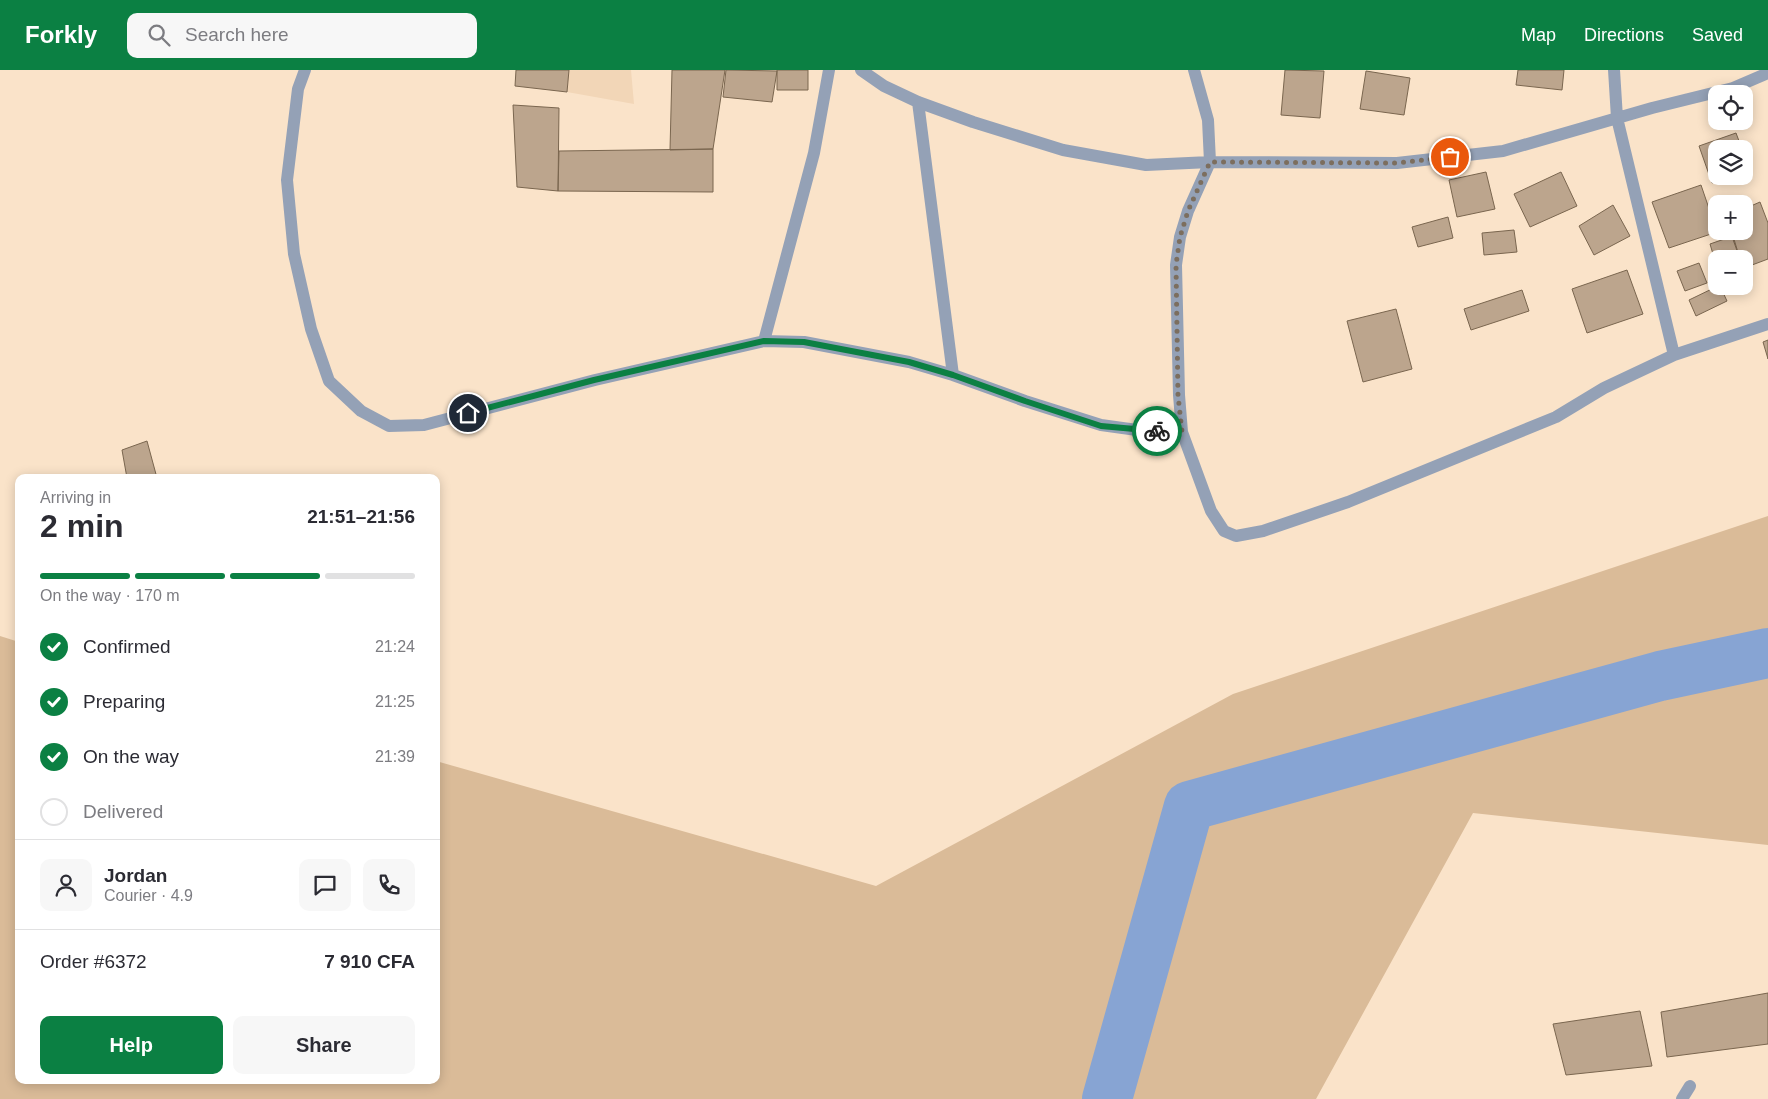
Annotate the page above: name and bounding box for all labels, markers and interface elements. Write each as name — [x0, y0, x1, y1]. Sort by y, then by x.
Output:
search box — [127, 13, 477, 58]
text: Forkly — [25, 21, 97, 48]
icon: search — [145, 21, 173, 49]
text: Search here — [185, 24, 289, 45]
text: Map — [1521, 25, 1556, 45]
text: Directions — [1584, 25, 1664, 45]
text: Saved — [1692, 25, 1743, 45]
map controls — [1708, 85, 1753, 295]
button: locate — [1708, 85, 1753, 130]
pin — [1429, 136, 1471, 178]
button: layers — [1708, 140, 1753, 185]
icon: bag — [1436, 143, 1464, 171]
button: + — [1708, 195, 1753, 240]
button: − — [1708, 250, 1753, 295]
pin — [447, 392, 489, 434]
icon: home — [454, 399, 482, 427]
courier — [1132, 406, 1182, 456]
icon: bike — [1143, 417, 1171, 445]
text: Arriving in — [40, 489, 111, 506]
text: 21:51–21:56 — [307, 506, 415, 527]
text: 2 min — [40, 508, 124, 544]
text: On the way · 170 m — [40, 587, 180, 604]
icon: check — [40, 633, 68, 661]
text: Confirmed — [83, 636, 171, 657]
text: 21:24 — [375, 638, 415, 655]
icon: check — [40, 688, 68, 716]
text: Preparing — [83, 691, 165, 712]
text: 21:25 — [375, 693, 415, 710]
icon: check — [40, 743, 68, 771]
text: On the way — [83, 746, 179, 767]
text: 21:39 — [375, 748, 415, 765]
text: Delivered — [83, 801, 163, 822]
button: person — [40, 859, 92, 911]
button: chat — [299, 859, 351, 911]
button: phone — [363, 859, 415, 911]
text: Jordan — [104, 865, 167, 886]
text: Courier · 4.9 — [104, 887, 193, 904]
text: Order #6372 — [40, 951, 147, 972]
text: 7 910 CFA — [324, 951, 415, 972]
button: Help — [40, 1016, 223, 1074]
button: Share — [233, 1016, 415, 1074]

